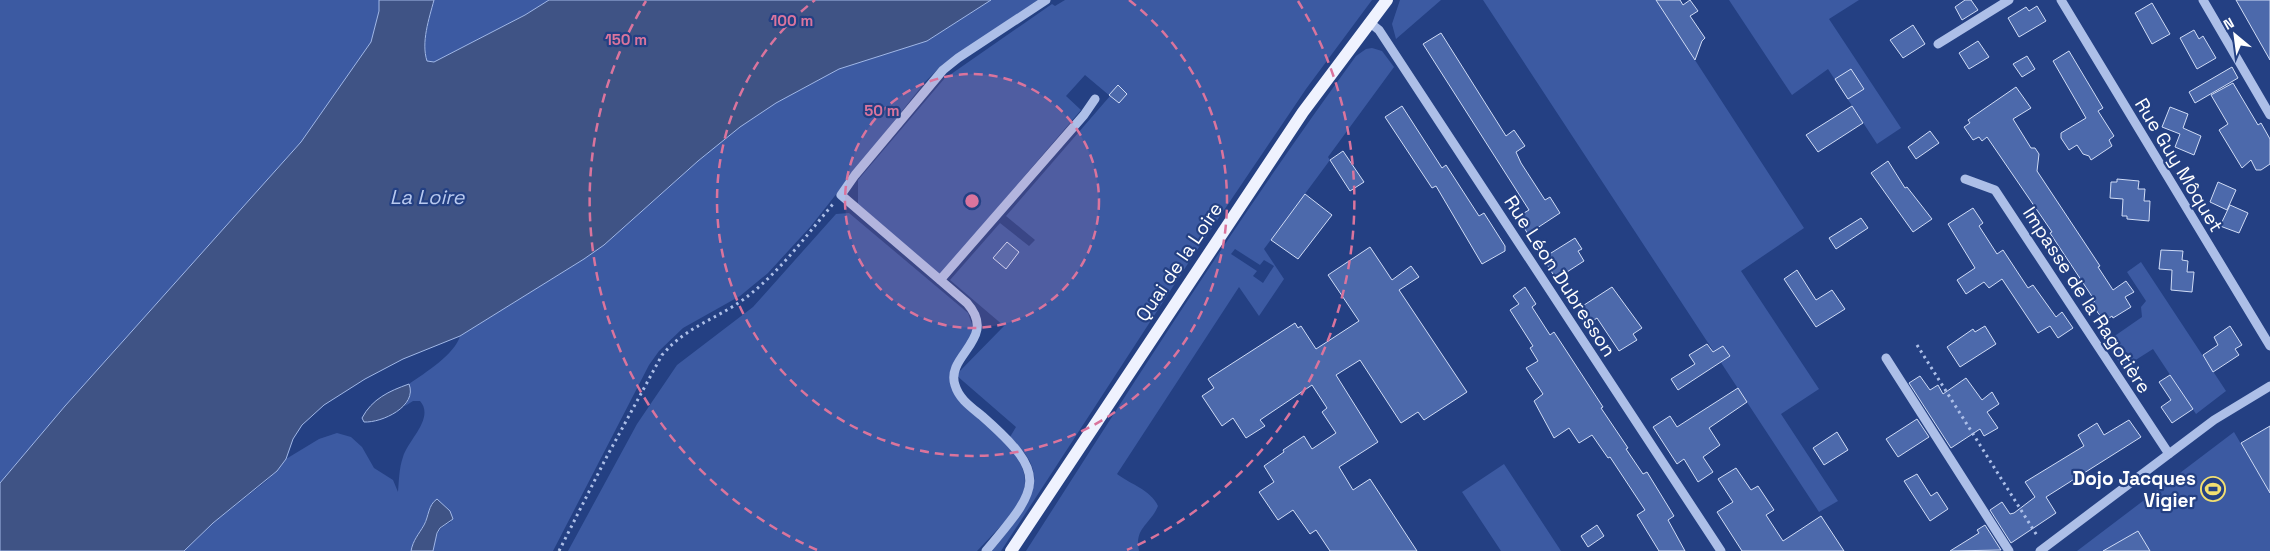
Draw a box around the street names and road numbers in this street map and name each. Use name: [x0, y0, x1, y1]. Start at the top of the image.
street label: Rue Guy Môquet: [2129, 93, 2229, 237]
street label: Rue Léon Dubresson: [1498, 191, 1622, 361]
street label: Quai de la Loire: [1130, 198, 1228, 326]
street label: Impasse de la Ragotière: [2017, 202, 2157, 398]

